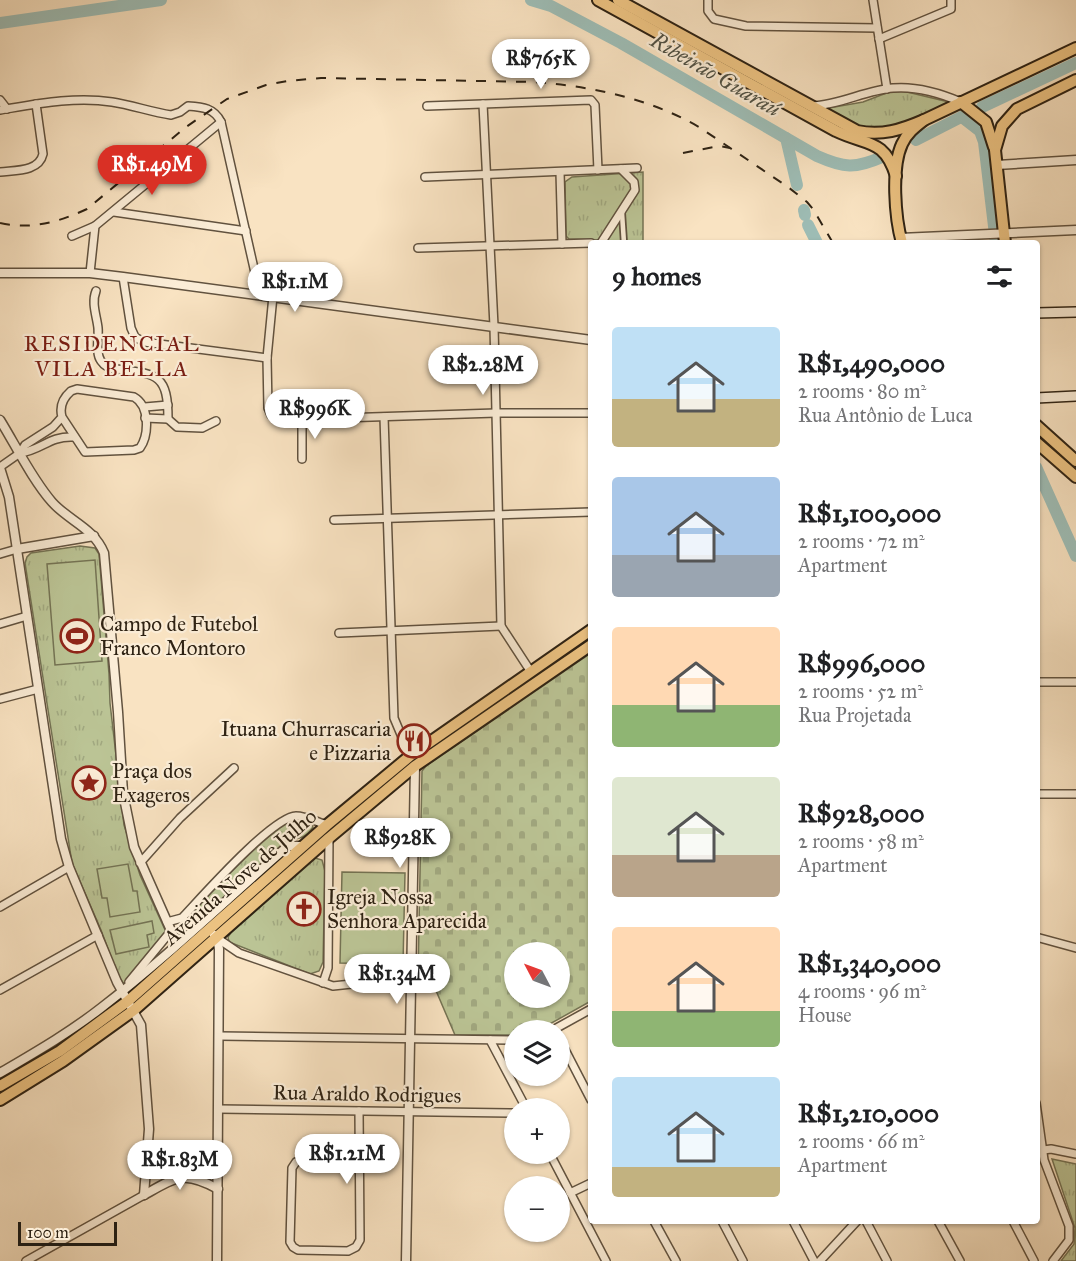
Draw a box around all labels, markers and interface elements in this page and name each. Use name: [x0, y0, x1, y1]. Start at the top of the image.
water label: Ribeirão Guaraú: [645, 26, 786, 123]
pin: R$765K: [492, 39, 590, 90]
text: R$765K: [506, 46, 576, 70]
pin: R$1.49M: [97, 145, 207, 196]
text: R$1.49M: [112, 152, 192, 176]
text: 9 homes: [612, 260, 701, 292]
icon: filters: [983, 260, 1016, 293]
pin: R$1.1M: [246, 262, 344, 313]
text: R$1.1M: [262, 269, 328, 293]
district label: RESIDENCIAL VILA BELLA: [24, 330, 200, 382]
pin: R$2.28M: [428, 345, 538, 396]
text: R$1,490,000: [798, 347, 945, 379]
icon: home: [660, 351, 732, 423]
text: R$2.28M: [442, 352, 524, 376]
text: 2 rooms · 80 m²: [798, 379, 926, 403]
pin: R$996K: [266, 389, 364, 440]
text: R$996K: [279, 396, 351, 420]
text: Rua Antônio de Luca: [798, 403, 973, 427]
text: R$1,100,000: [798, 497, 941, 529]
icon: home: [660, 501, 732, 573]
text: 2 rooms · 72 m²: [798, 529, 925, 553]
text: Apartment: [798, 553, 887, 577]
place label: Campo de Futebol Franco Montoro: [100, 611, 258, 661]
sports icon: Campo de Futebol Franco Montoro: [59, 618, 95, 654]
text: R$996,000: [798, 647, 925, 679]
icon: home: [660, 651, 732, 723]
text: 2 rooms · 52 m²: [798, 679, 923, 703]
text: Rua Projetada: [798, 703, 912, 727]
place label: Ituana Churrascaria e Pizzaria: [221, 716, 391, 766]
restaurant icon: Ituana Churrascaria e Pizzaria: [396, 723, 432, 759]
place label: Praça dos Exageros: [112, 758, 192, 808]
place icon: Praça dos Exageros: [71, 765, 107, 801]
text: R$928,000: [798, 797, 925, 829]
icon: home: [660, 801, 732, 873]
street label: Avenida Nove de Julho: [157, 803, 322, 951]
pin: R$928K: [351, 818, 449, 869]
text: R$928K: [364, 825, 436, 849]
text: 2 rooms · 58 m²: [798, 829, 924, 853]
text: Apartment: [798, 853, 887, 877]
place label: Igreja Nossa Senhora Aparecida: [327, 884, 487, 934]
church icon: Igreja Nossa Senhora Aparecida: [286, 891, 322, 927]
north arrow: [504, 942, 570, 1008]
map controls: [504, 942, 570, 1242]
text: R$1,340,000: [798, 947, 941, 979]
icon: home: [660, 951, 732, 1023]
pin: R$1.34M: [342, 954, 452, 1005]
text: R$1.34M: [358, 961, 436, 985]
text: 4 rooms · 96 m²: [798, 979, 926, 1003]
text: House: [798, 1003, 852, 1027]
button: layers: [504, 1020, 570, 1086]
street label: Rua Araldo Rodrigues: [272, 1079, 462, 1109]
text: R$1,210,000: [798, 1097, 939, 1129]
button: +: [504, 1098, 570, 1164]
icon: home: [660, 1101, 732, 1173]
text: 2 rooms · 66 m²: [798, 1129, 924, 1153]
pin: R$1.21M: [292, 1134, 402, 1185]
pin: R$1.83M: [125, 1140, 235, 1191]
text: R$1.21M: [309, 1141, 385, 1165]
text: R$1.83M: [141, 1147, 219, 1171]
text: Apartment: [798, 1153, 887, 1177]
button: −: [504, 1176, 570, 1242]
scale bar: [18, 1219, 117, 1246]
text: 100 m: [27, 1223, 69, 1242]

